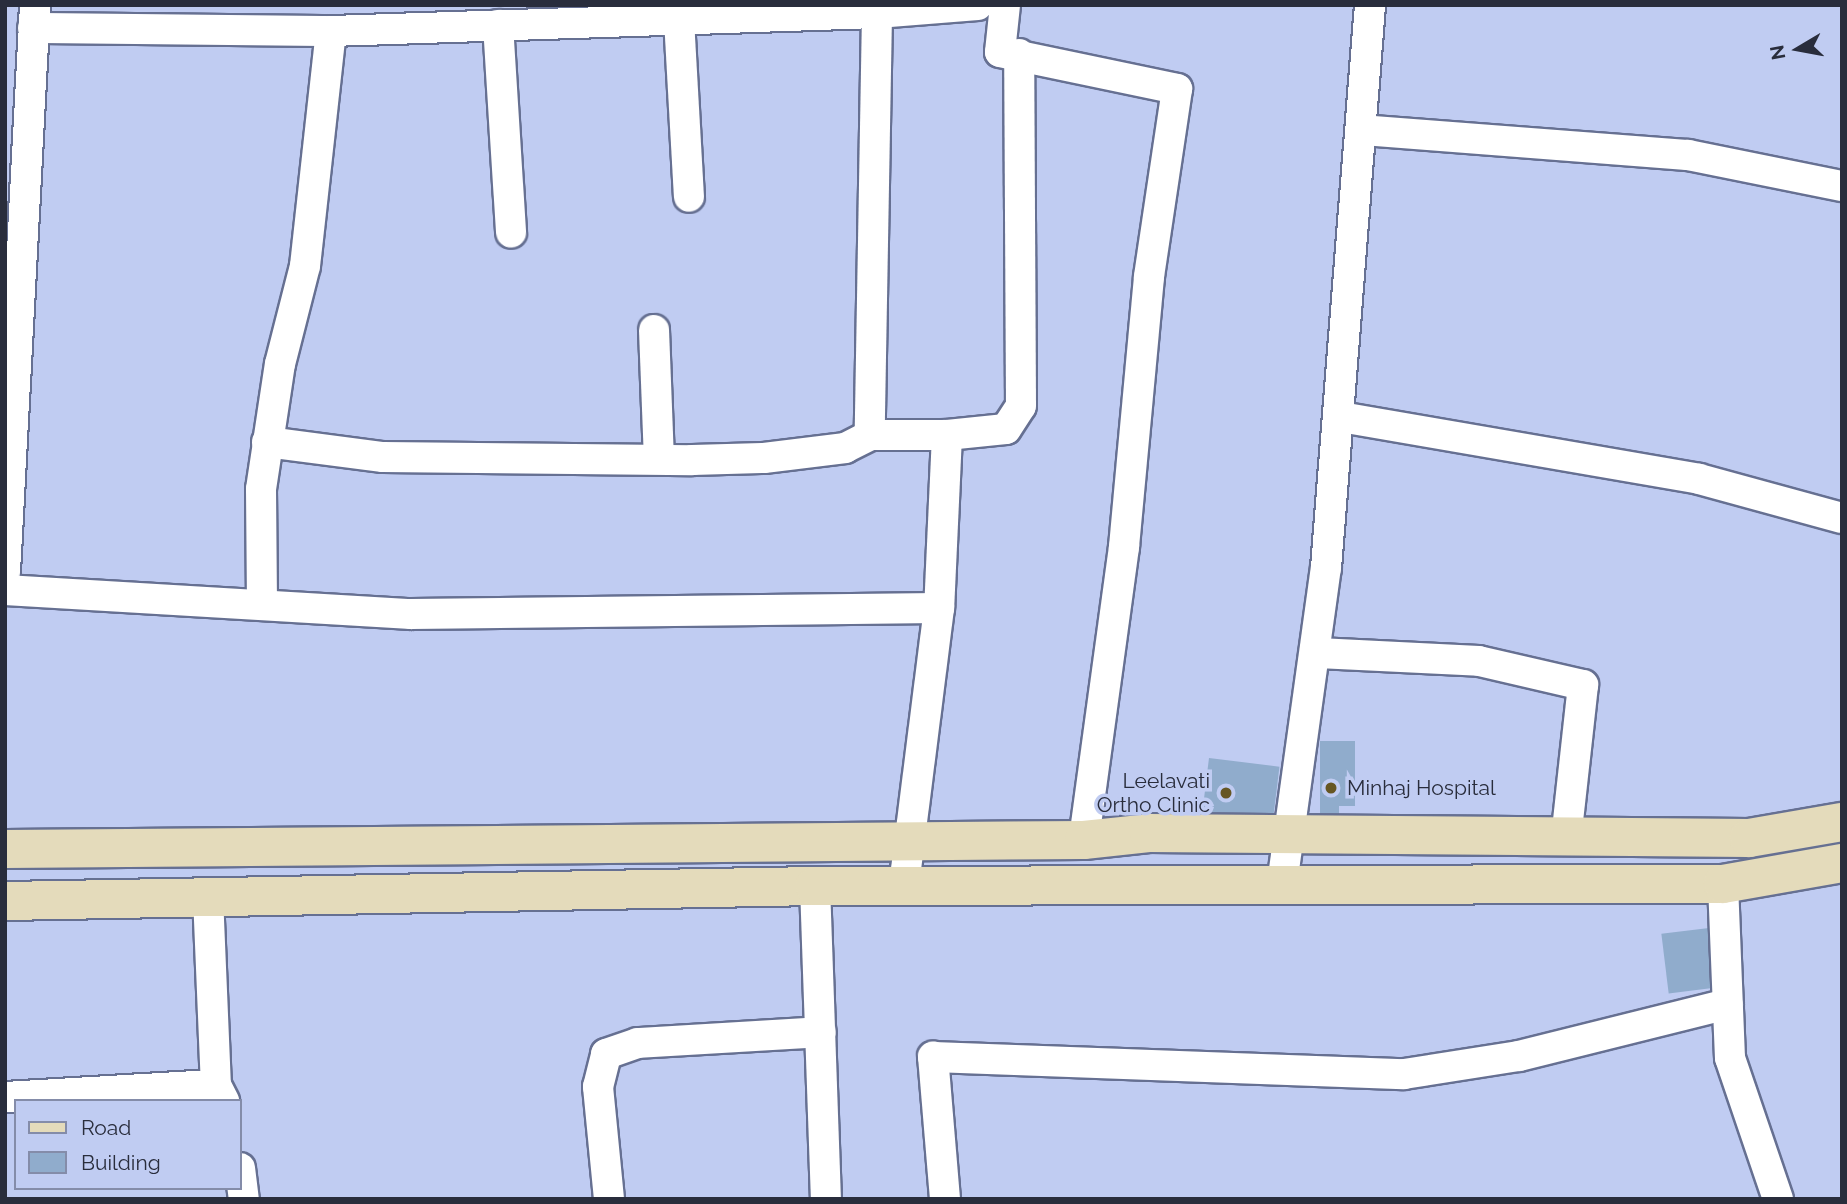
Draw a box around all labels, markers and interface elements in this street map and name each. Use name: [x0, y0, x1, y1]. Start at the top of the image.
north arrow: [1763, 14, 1833, 84]
text: N: [1765, 44, 1789, 62]
place label: Leelavati Ortho Clinic: [1097, 768, 1210, 818]
place label: Minhaj Hospital: [1347, 775, 1496, 801]
marker: Minhaj Hospital: [1321, 778, 1341, 798]
marker: Leelavati Ortho Clinic: [1216, 783, 1236, 803]
legend: [14, 1099, 242, 1190]
text: Road: [81, 1115, 131, 1140]
text: Building: [81, 1150, 161, 1175]

